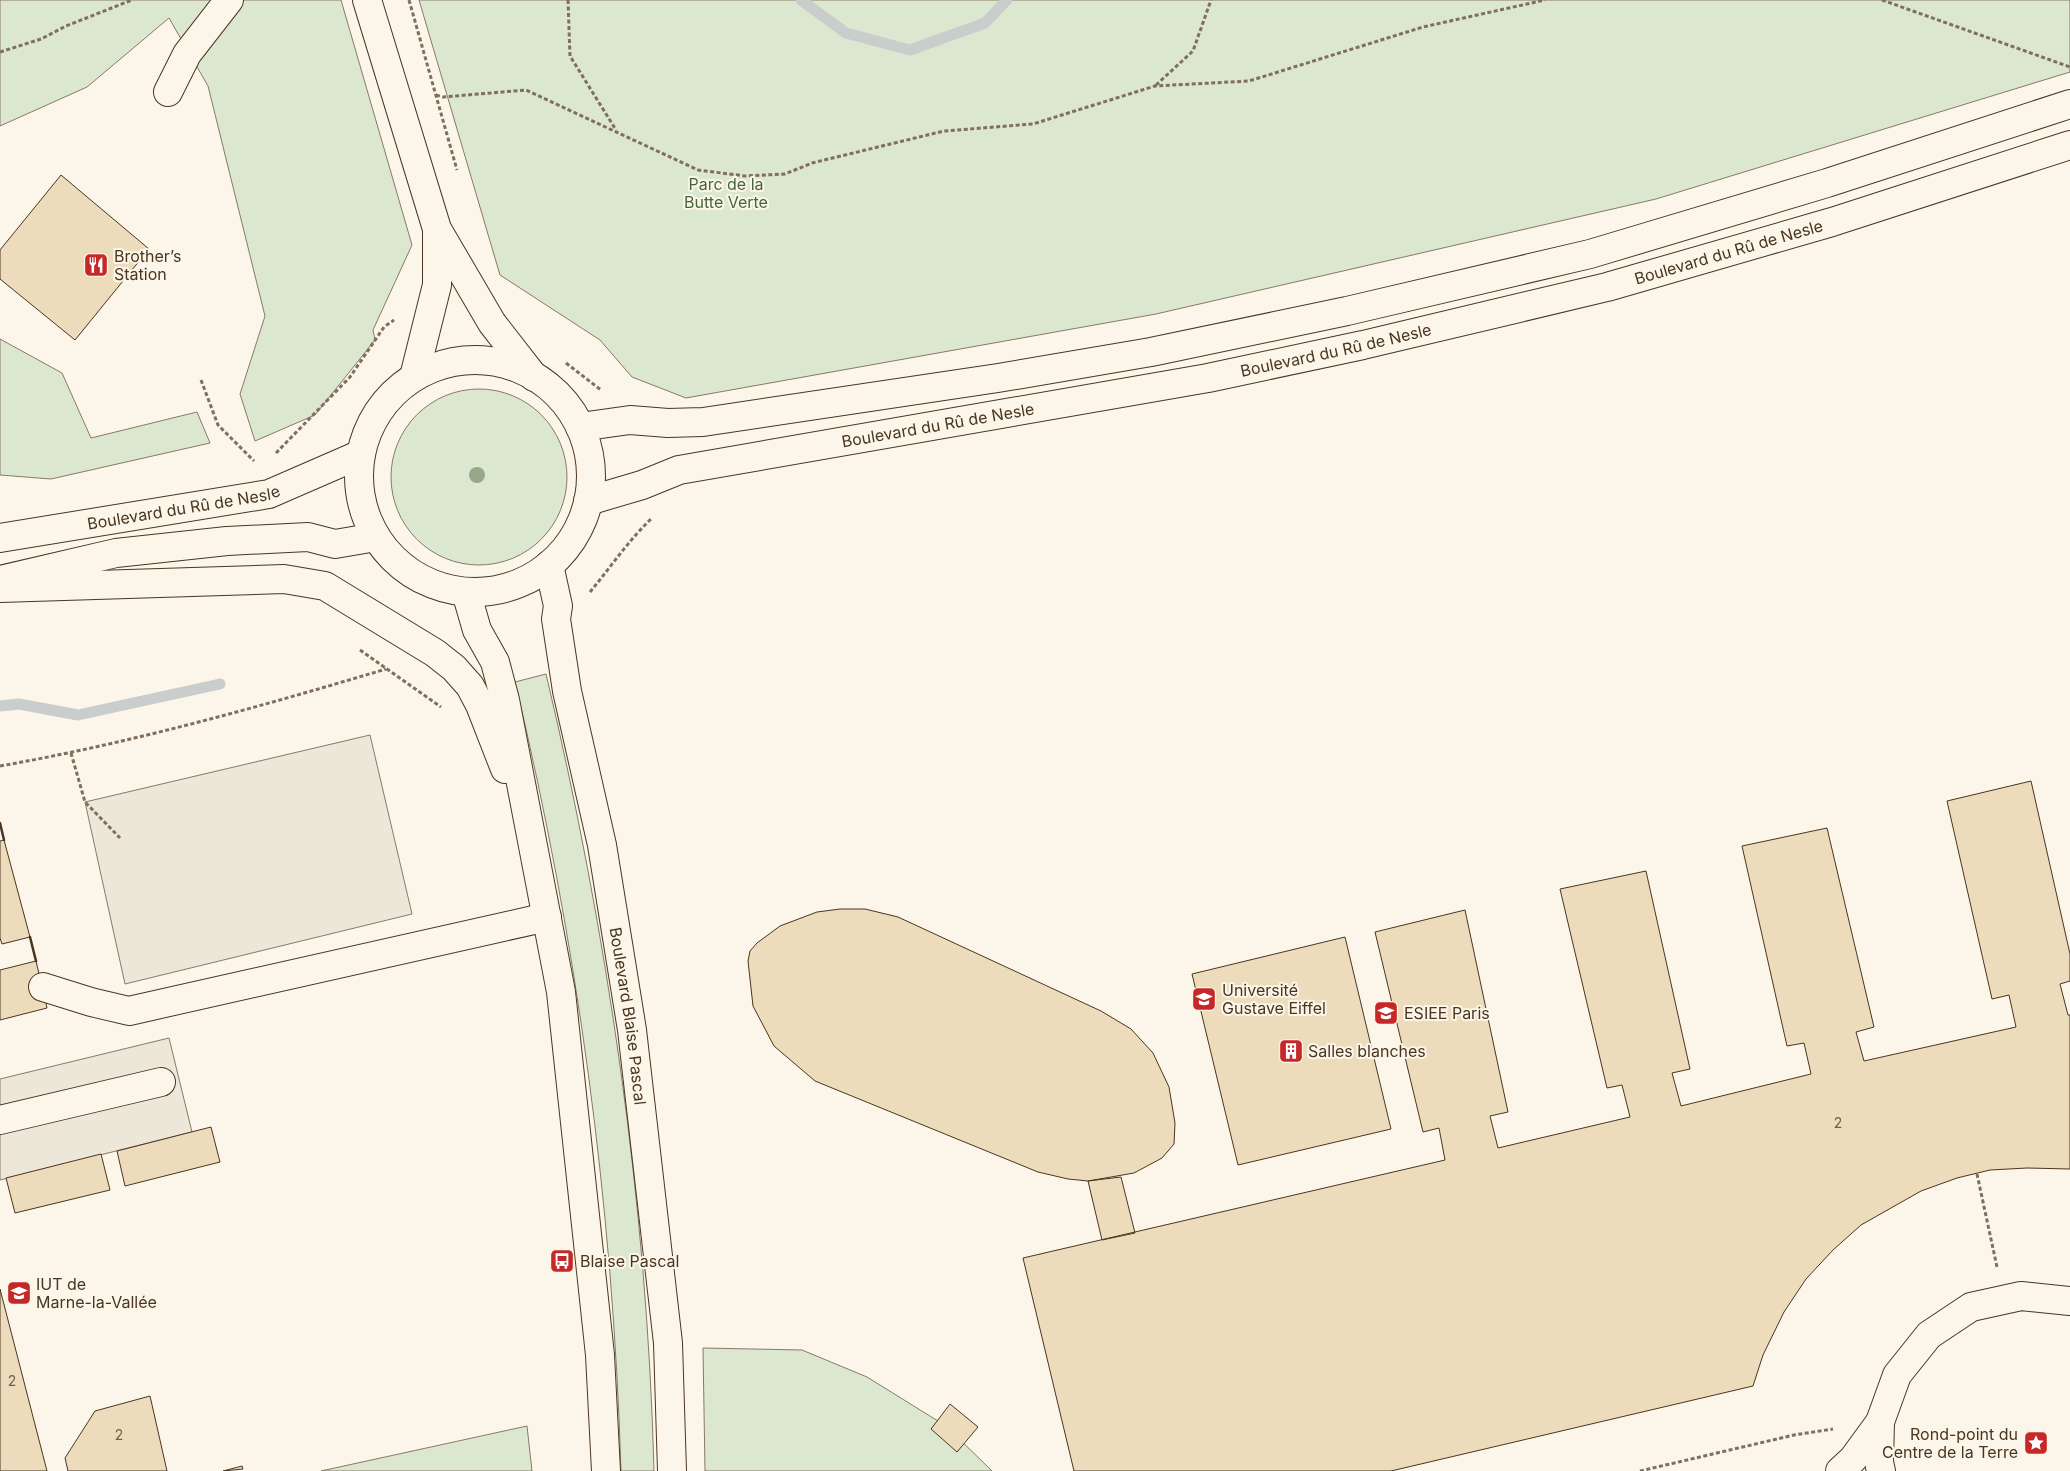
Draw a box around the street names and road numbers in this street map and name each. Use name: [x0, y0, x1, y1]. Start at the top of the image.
street label: Boulevard du Rû de Nesle: [1632, 215, 1825, 289]
street label: Boulevard du Rû de Nesle: [1238, 319, 1433, 381]
street label: Boulevard du Rû de Nesle: [840, 398, 1036, 452]
street label: Boulevard du Rû de Nesle: [86, 480, 283, 534]
street label: Boulevard Blaise Pascal: [605, 926, 651, 1106]

